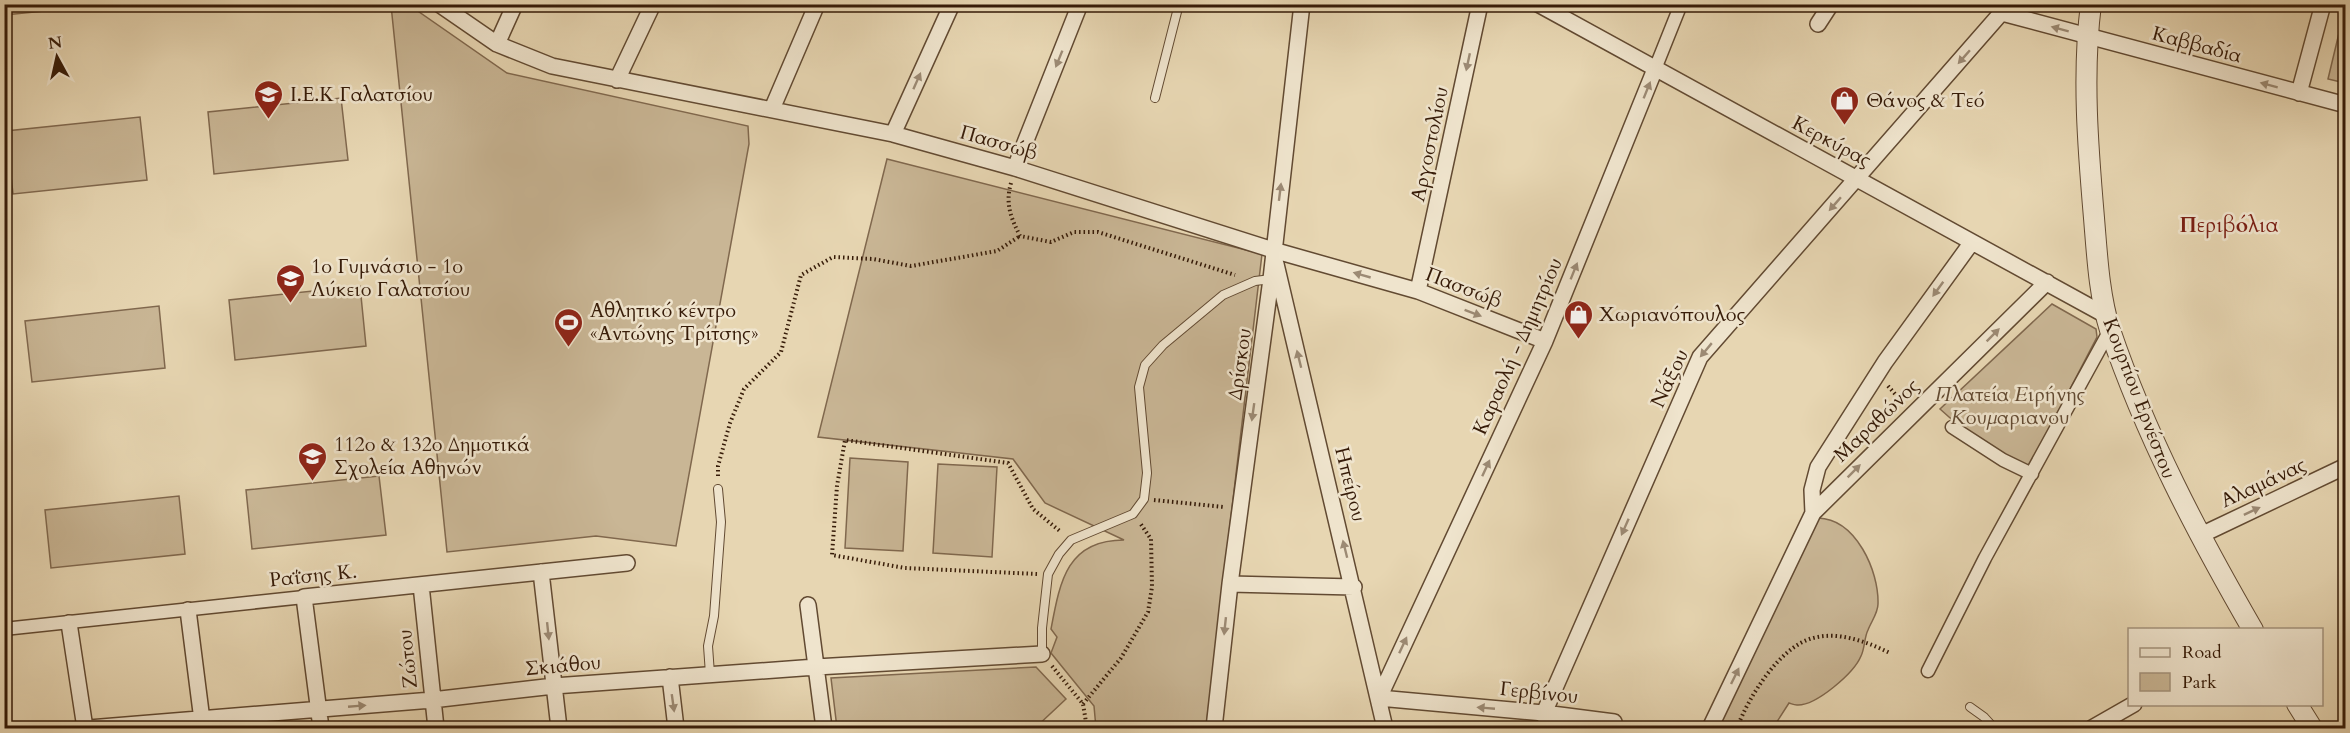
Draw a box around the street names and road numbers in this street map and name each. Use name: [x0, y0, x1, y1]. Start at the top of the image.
street label: Καββαδία: [2149, 20, 2245, 69]
street label: Αργοστολίου: [1404, 84, 1455, 204]
street label: Κερκύρας: [1788, 109, 1876, 174]
street label: Πασσώβ: [957, 119, 1041, 166]
street label: Καραολή - Δημητρίου: [1466, 253, 1569, 439]
street label: Πασσώβ: [1422, 261, 1506, 314]
street label: Κουρτίου Ερνέστου: [2096, 314, 2183, 482]
street label: Δρίσκου: [1221, 326, 1258, 402]
street label: Νάξου: [1644, 345, 1695, 412]
street label: Μαραθώνος: [1828, 372, 1925, 468]
street label: Ηπείρου: [1328, 444, 1373, 524]
street label: Αλαμάνας: [2216, 451, 2311, 514]
street label: Ραΐσης Κ.: [268, 557, 358, 594]
street label: Ζώτου: [391, 628, 424, 690]
street label: Σκιάθου: [524, 649, 602, 682]
street label: Γερβίνου: [1499, 675, 1579, 710]

